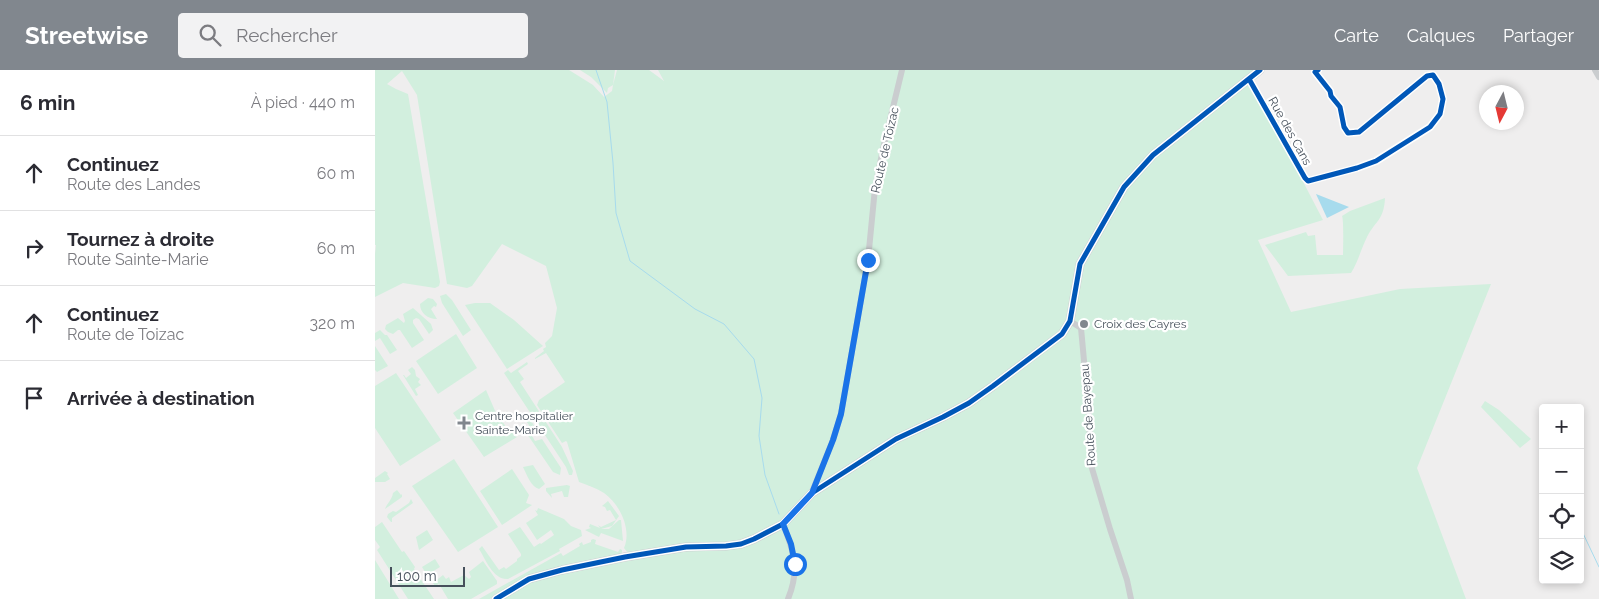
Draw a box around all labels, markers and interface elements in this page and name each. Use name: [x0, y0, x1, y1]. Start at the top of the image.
search box: [178, 13, 528, 58]
text: Streetwise: [25, 21, 148, 50]
icon: search: [196, 21, 224, 49]
text: Rechercher: [236, 24, 338, 46]
text: Carte: [1334, 25, 1379, 46]
text: Calques: [1407, 25, 1475, 46]
text: Partager: [1503, 25, 1574, 46]
north arrow: [1479, 85, 1524, 130]
text: 6 min: [20, 90, 75, 115]
text: À pied · 440 m: [251, 93, 355, 112]
street label: Rue des Cans: [1265, 94, 1315, 168]
street label: Route de Toizac: [868, 105, 902, 194]
text: Continuez: [67, 153, 159, 175]
icon: ahead: [20, 159, 48, 187]
text: 60 m: [317, 164, 355, 183]
text: Route des Landes: [67, 175, 201, 194]
text: Tournez à droite: [67, 228, 214, 250]
icon: right: [20, 234, 48, 262]
text: 60 m: [317, 239, 355, 258]
route end: [857, 249, 880, 272]
text: Route Sainte-Marie: [67, 250, 209, 269]
text: Continuez: [67, 303, 159, 325]
icon: ahead: [20, 309, 48, 337]
text: 320 m: [310, 314, 355, 333]
place label: Croix des Cayres: [1094, 317, 1187, 331]
marker: Croix des Cayres: [1078, 318, 1090, 330]
text: Route de Toizac: [67, 325, 184, 344]
street label: Route de Bayepau: [1077, 364, 1099, 466]
icon: arrive: [20, 384, 48, 412]
text: Arrivée à destination: [67, 387, 255, 409]
map controls: [1539, 404, 1584, 584]
button: +: [1539, 404, 1584, 449]
place label: Centre hospitalier Sainte-Marie: [475, 409, 574, 437]
marker: Centre hospitalier Sainte-Marie: [457, 416, 471, 430]
button: −: [1539, 449, 1584, 494]
button: locate: [1539, 494, 1584, 539]
button: layers: [1539, 539, 1584, 584]
route start: [784, 553, 807, 576]
scale bar: [390, 564, 465, 587]
text: 100 m: [397, 568, 437, 584]

